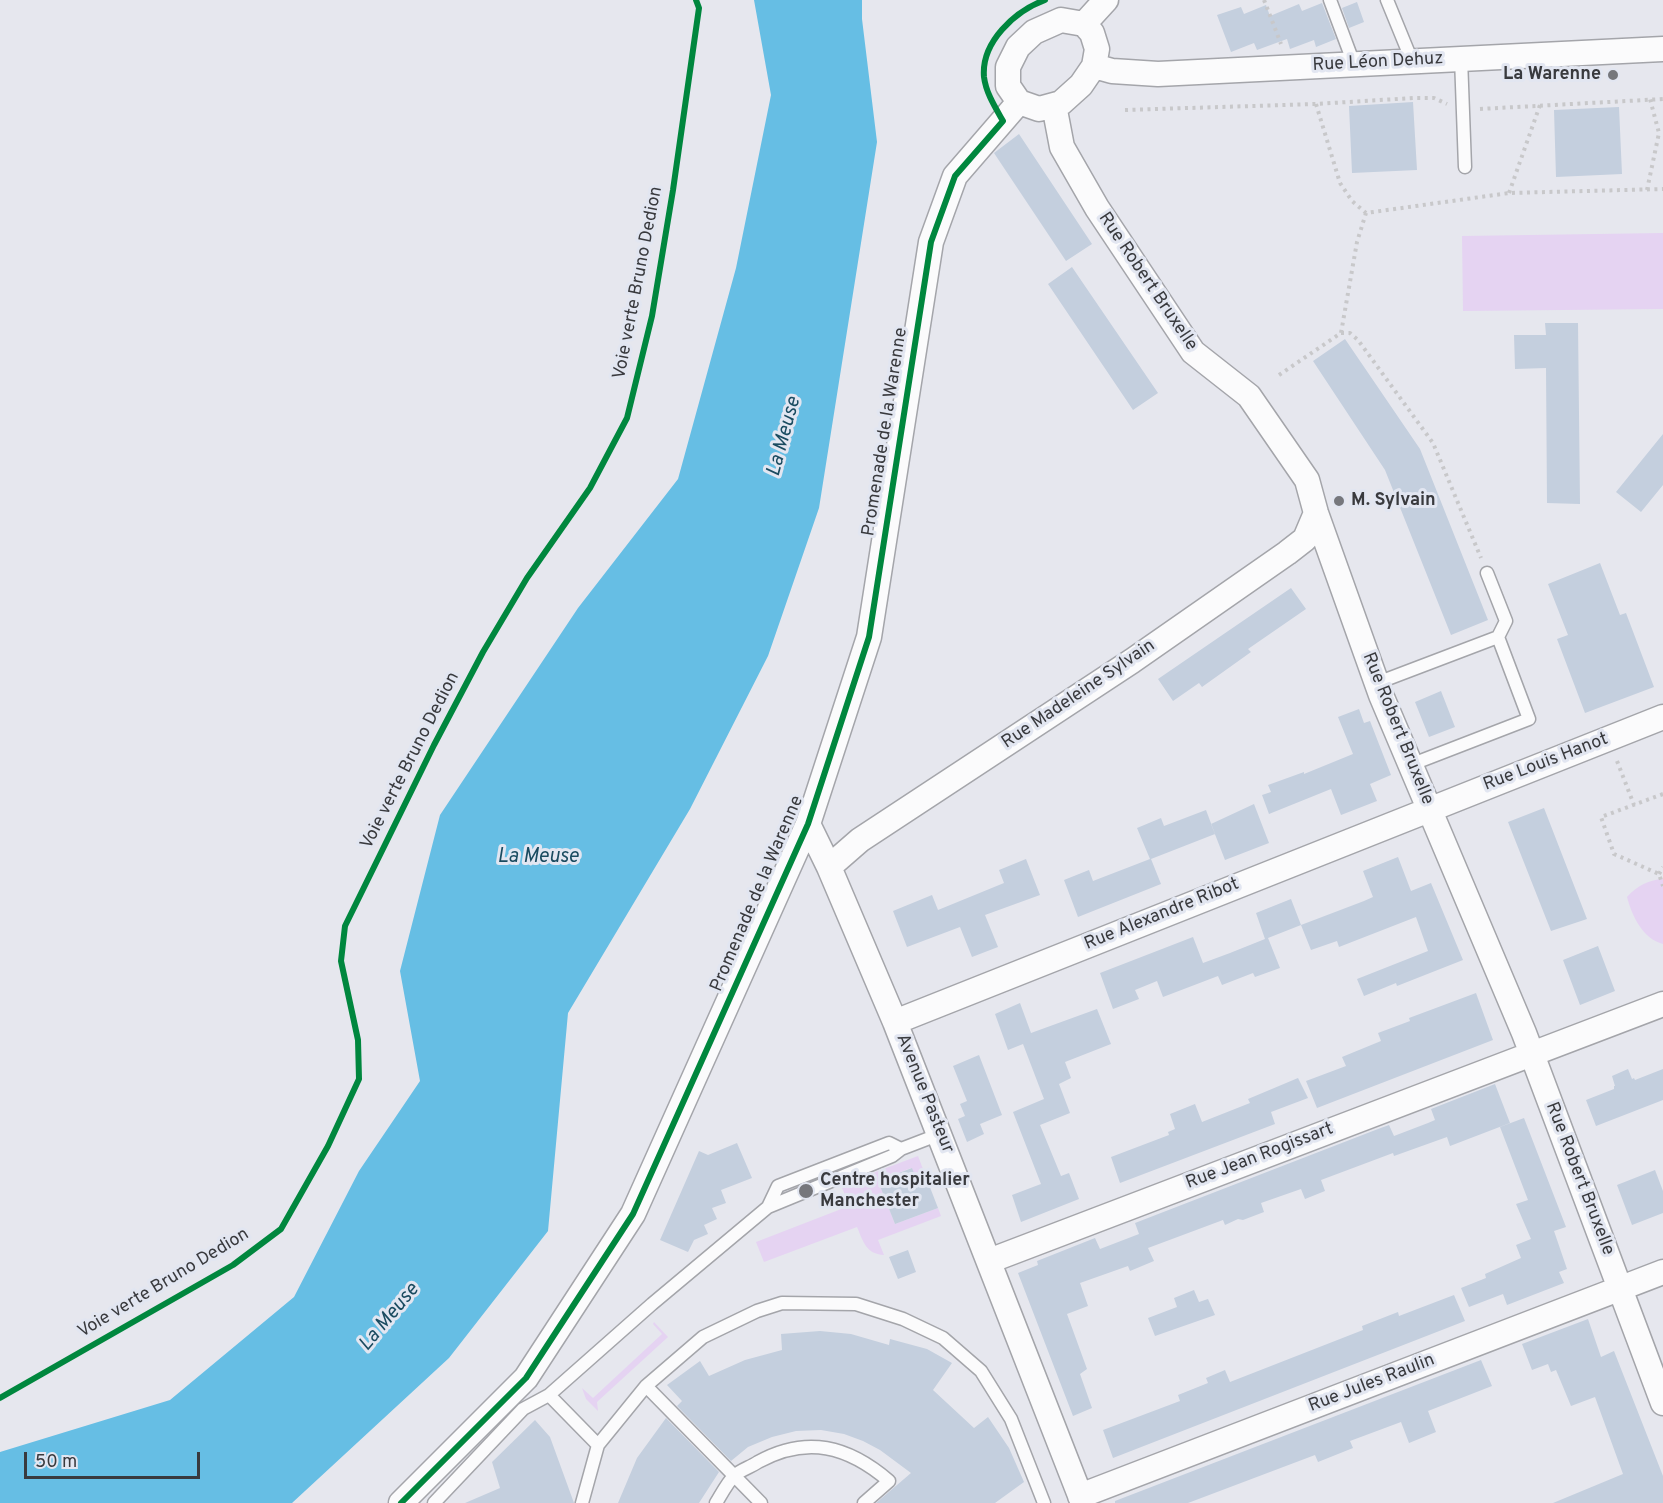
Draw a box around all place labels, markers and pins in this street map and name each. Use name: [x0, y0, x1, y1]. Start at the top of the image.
place label: La Warenne: [1503, 64, 1601, 86]
marker: La Warenne: [1606, 68, 1620, 82]
place label: M. Sylvain: [1351, 490, 1436, 512]
marker: M. Sylvain: [1332, 494, 1346, 508]
place label: Centre hospitalier Manchester: [820, 1170, 970, 1212]
marker: Centre hospitalier Manchester: [797, 1182, 815, 1200]

